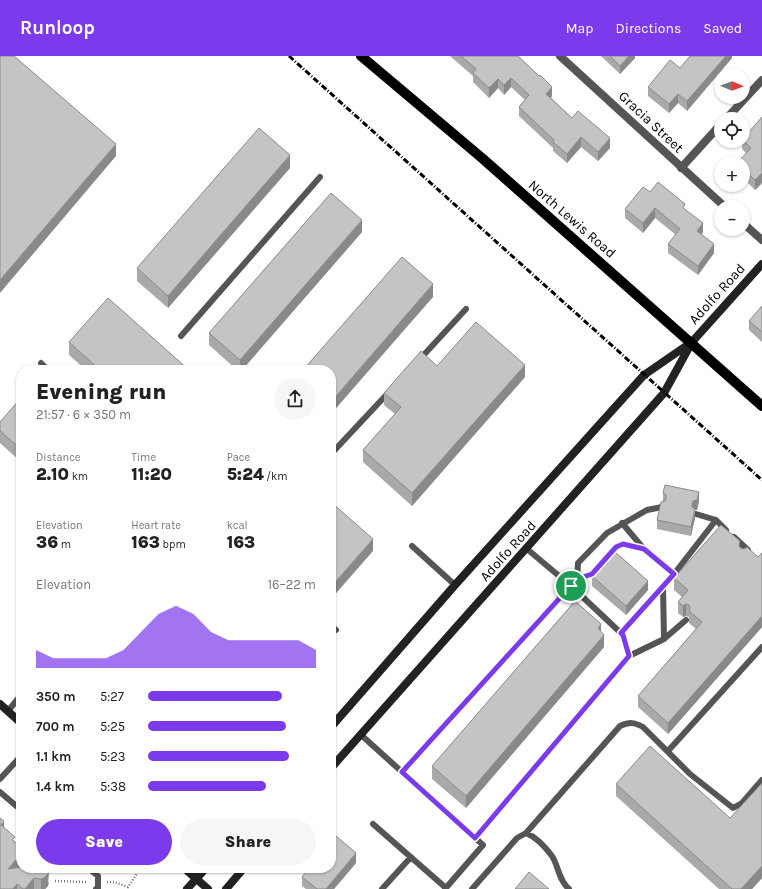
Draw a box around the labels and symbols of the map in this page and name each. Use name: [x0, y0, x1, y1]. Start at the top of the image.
north arrow: [714, 68, 750, 104]
street label: Gracia Street: [615, 88, 687, 156]
street label: North Lewis Road: [525, 176, 619, 262]
street label: Adolfo Road: [685, 260, 749, 328]
street label: Adolfo Road: [476, 517, 540, 585]
pin: [554, 569, 588, 603]

